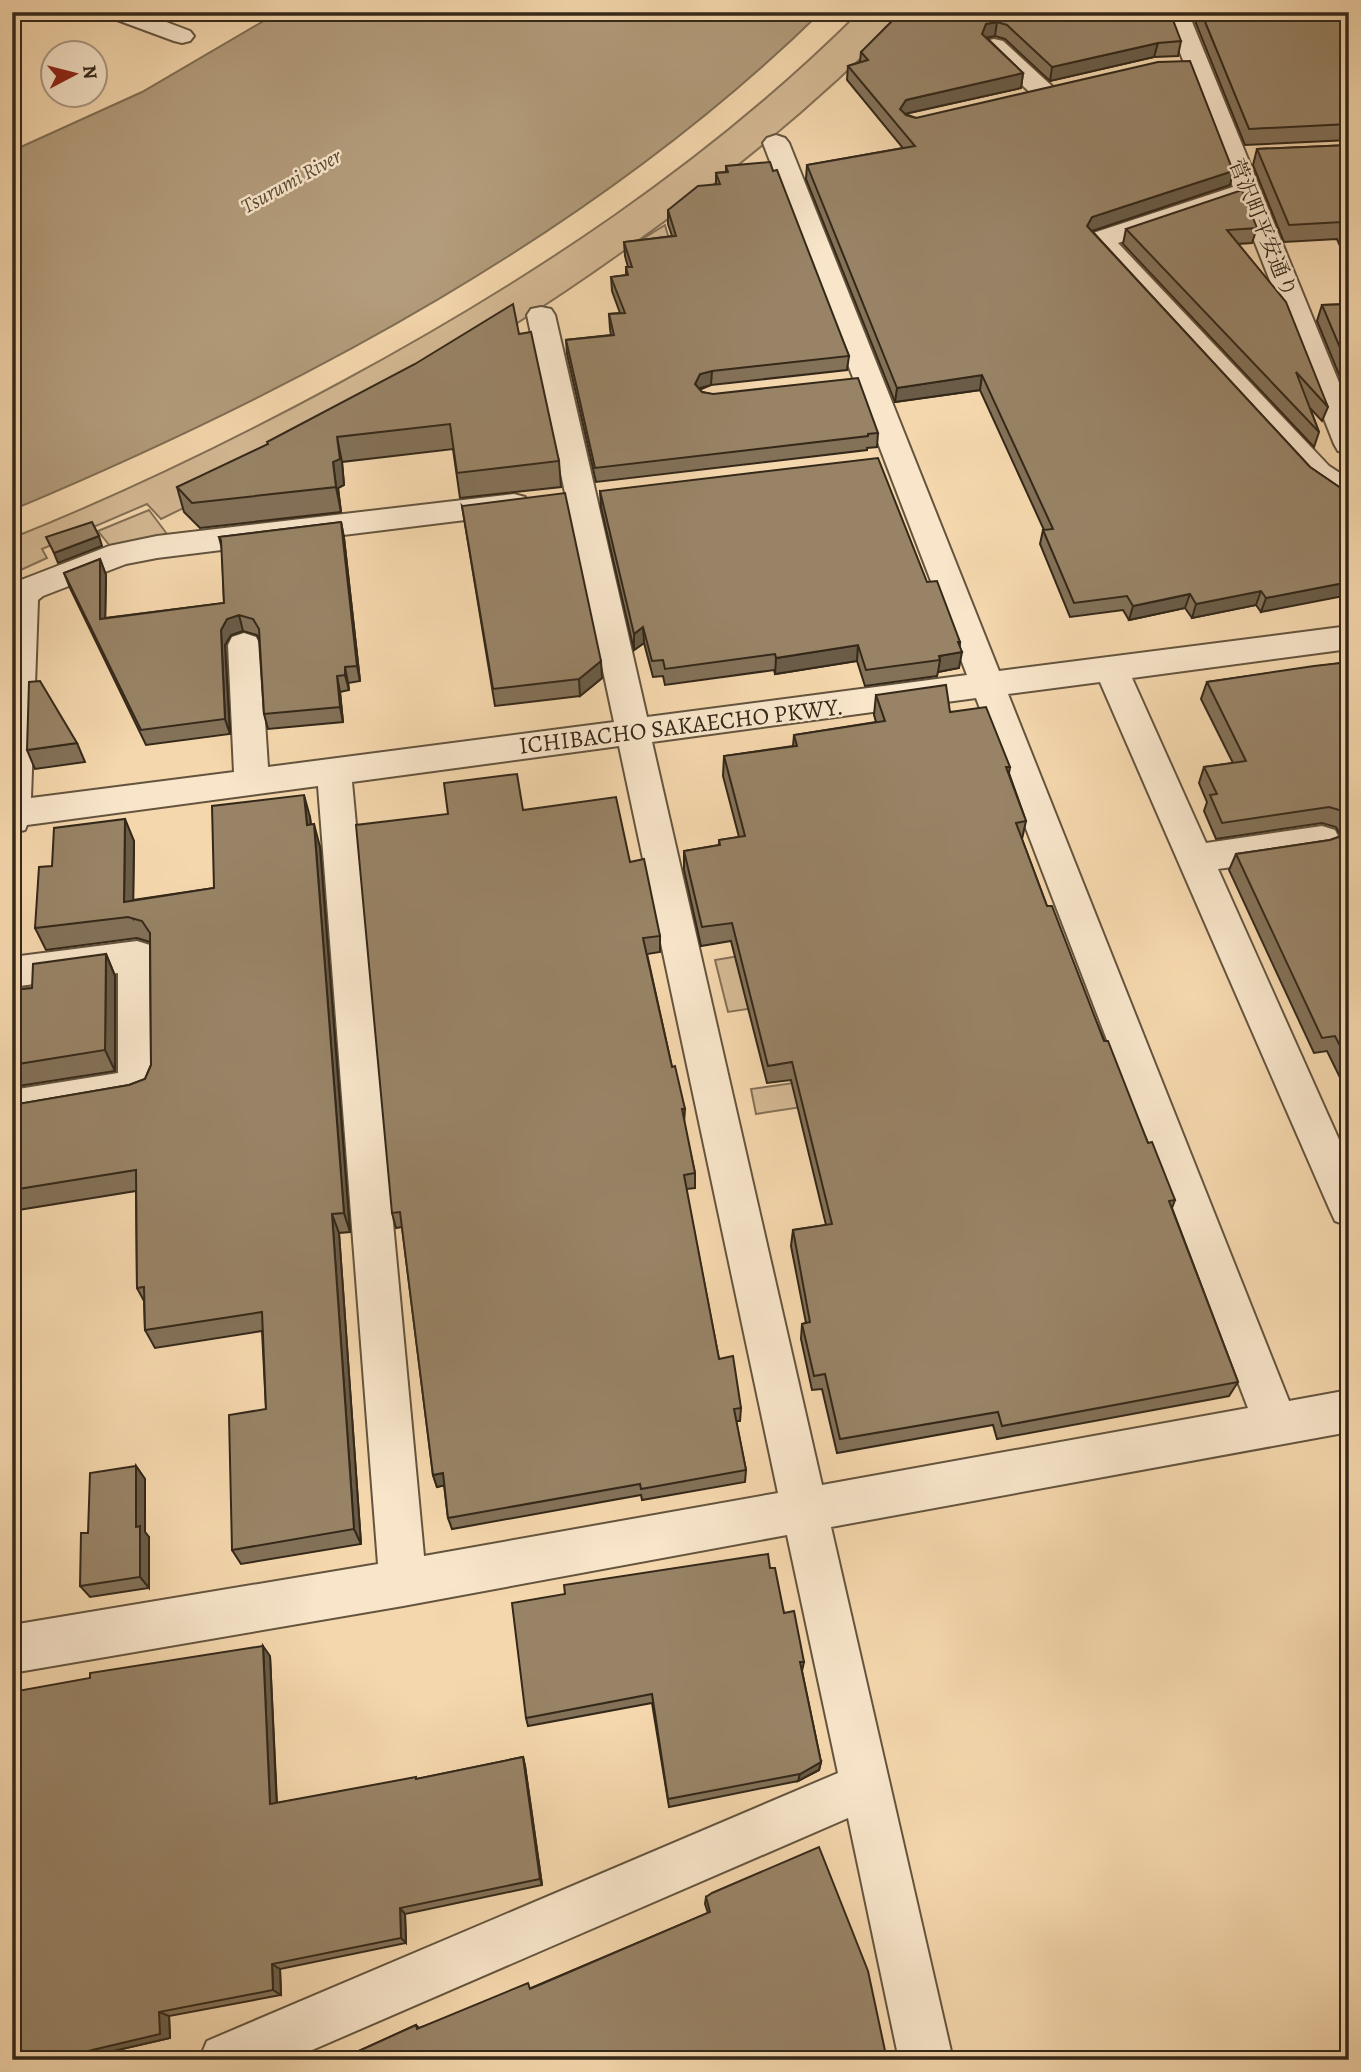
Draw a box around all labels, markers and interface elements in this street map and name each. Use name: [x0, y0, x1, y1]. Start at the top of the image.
north arrow: [38, 38, 108, 108]
text: N: [76, 64, 104, 81]
water label: Tsurumi River: [236, 142, 347, 220]
street label: 菅沢町平安通り: [1222, 155, 1304, 301]
street label: ICHIBACHO SAKAECHO PKWY.: [517, 690, 845, 762]

